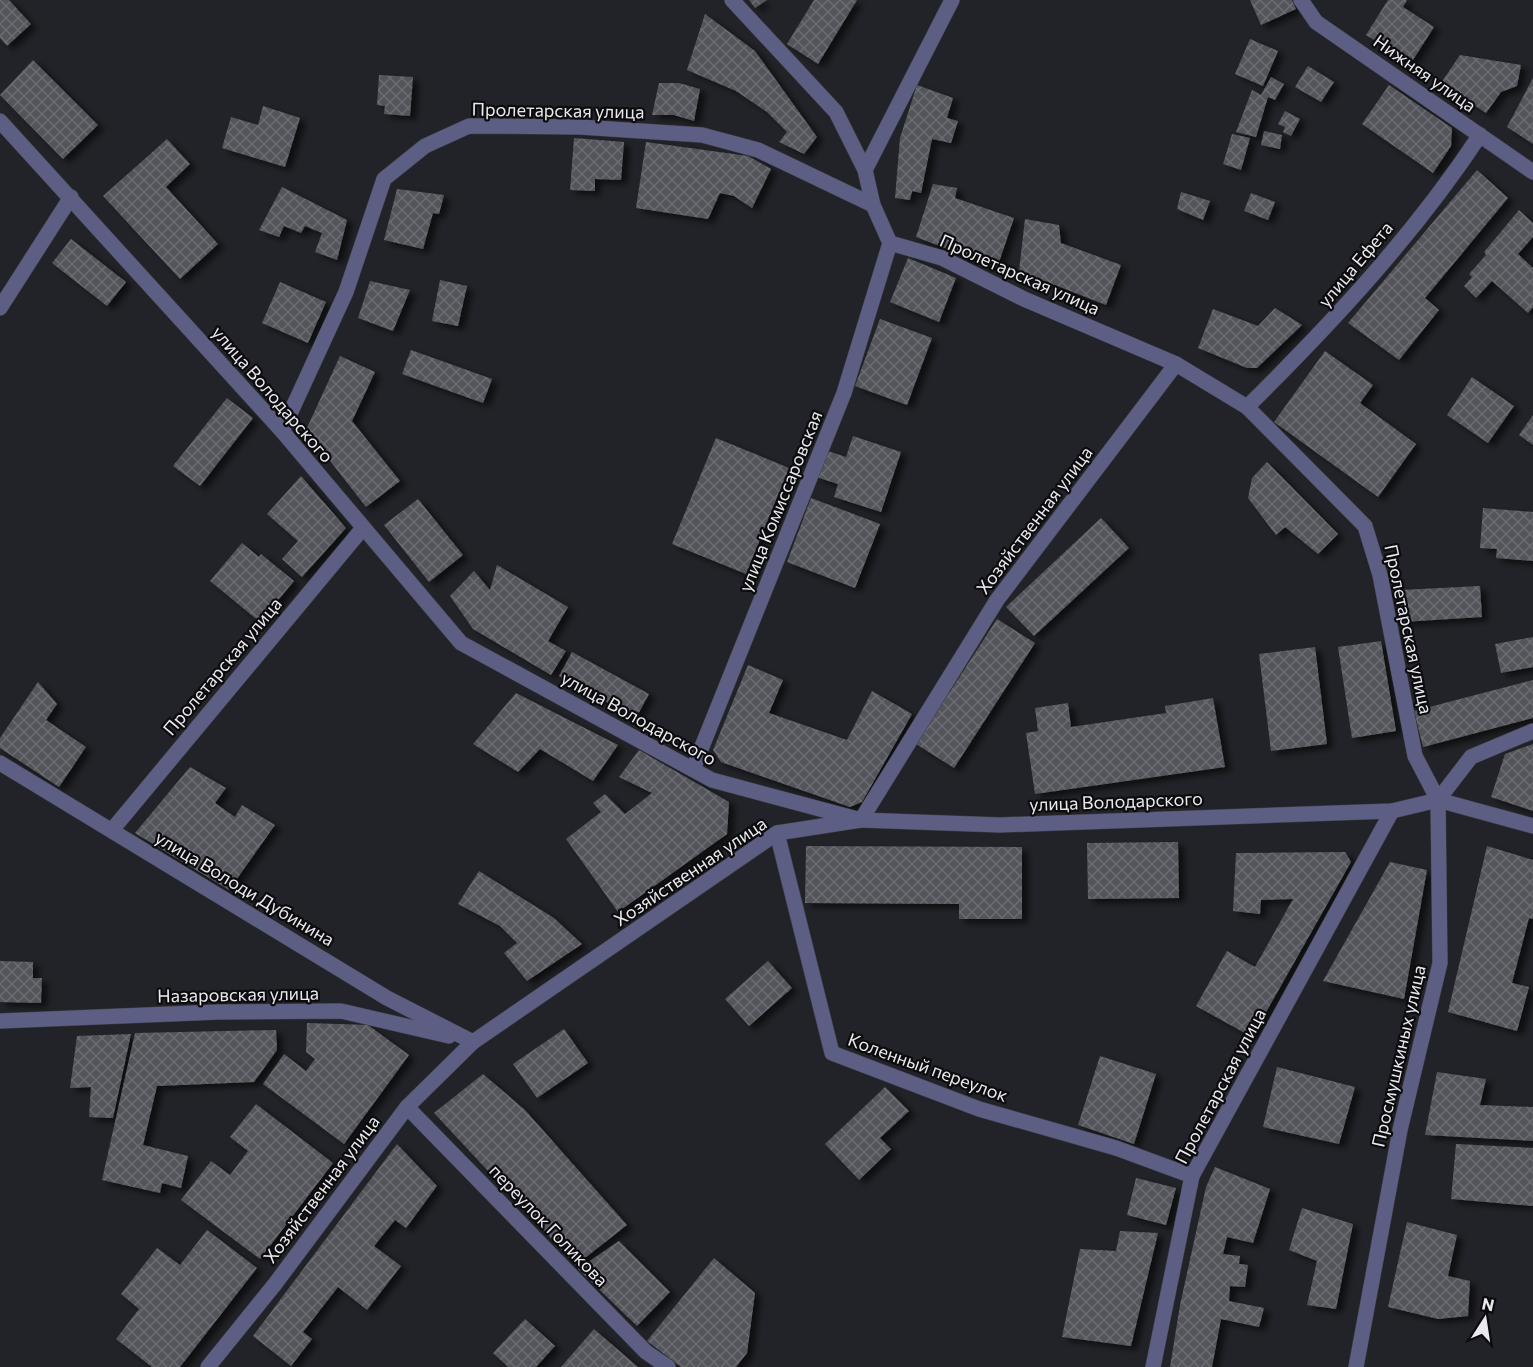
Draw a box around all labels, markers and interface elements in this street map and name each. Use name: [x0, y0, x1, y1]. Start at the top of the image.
street label: Нижняя улица: [1370, 30, 1480, 116]
street label: Пролетарская улица: [471, 97, 645, 123]
street label: улица Ефета: [1313, 217, 1397, 311]
street label: Пролетарская улица: [937, 229, 1103, 319]
street label: улица Володарского: [208, 321, 338, 467]
street label: улица Комиссаровская: [734, 407, 826, 595]
street label: Хозяйственная улица: [971, 442, 1097, 598]
street label: Пролетарская улица: [1380, 542, 1438, 716]
street label: Пролетарская улица: [158, 593, 286, 739]
street label: улица Володарского: [558, 666, 720, 770]
street label: улица Володарского: [1029, 787, 1203, 815]
street label: Хозяйственная улица: [610, 812, 770, 930]
street label: улица Володи Дубинина: [151, 826, 339, 950]
street label: Просмушкиных улица: [1366, 963, 1430, 1149]
street label: Назаровская улица: [157, 982, 319, 1006]
street label: Пролетарская улица: [1170, 1005, 1270, 1167]
street label: Коленный переулок: [845, 1028, 1011, 1106]
street label: Хозяйственная улица: [258, 1111, 384, 1267]
street label: переулок Голикова: [485, 1159, 613, 1291]
north arrow: [1455, 1289, 1515, 1349]
text: N: [1480, 1293, 1496, 1314]

